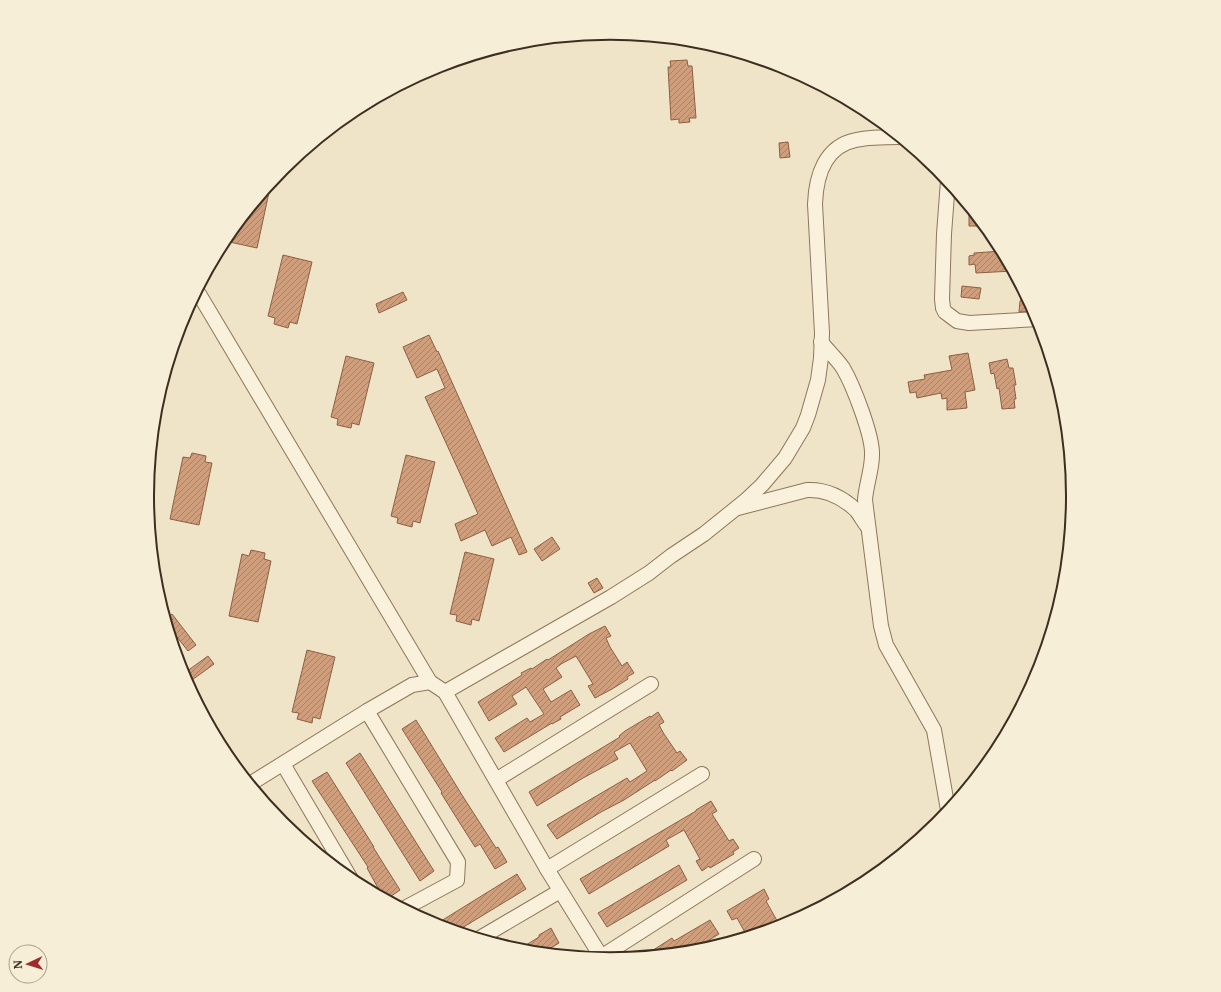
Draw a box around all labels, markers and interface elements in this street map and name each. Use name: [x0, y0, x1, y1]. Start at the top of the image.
north arrow: [8, 944, 48, 984]
text: N: [11, 960, 25, 970]

